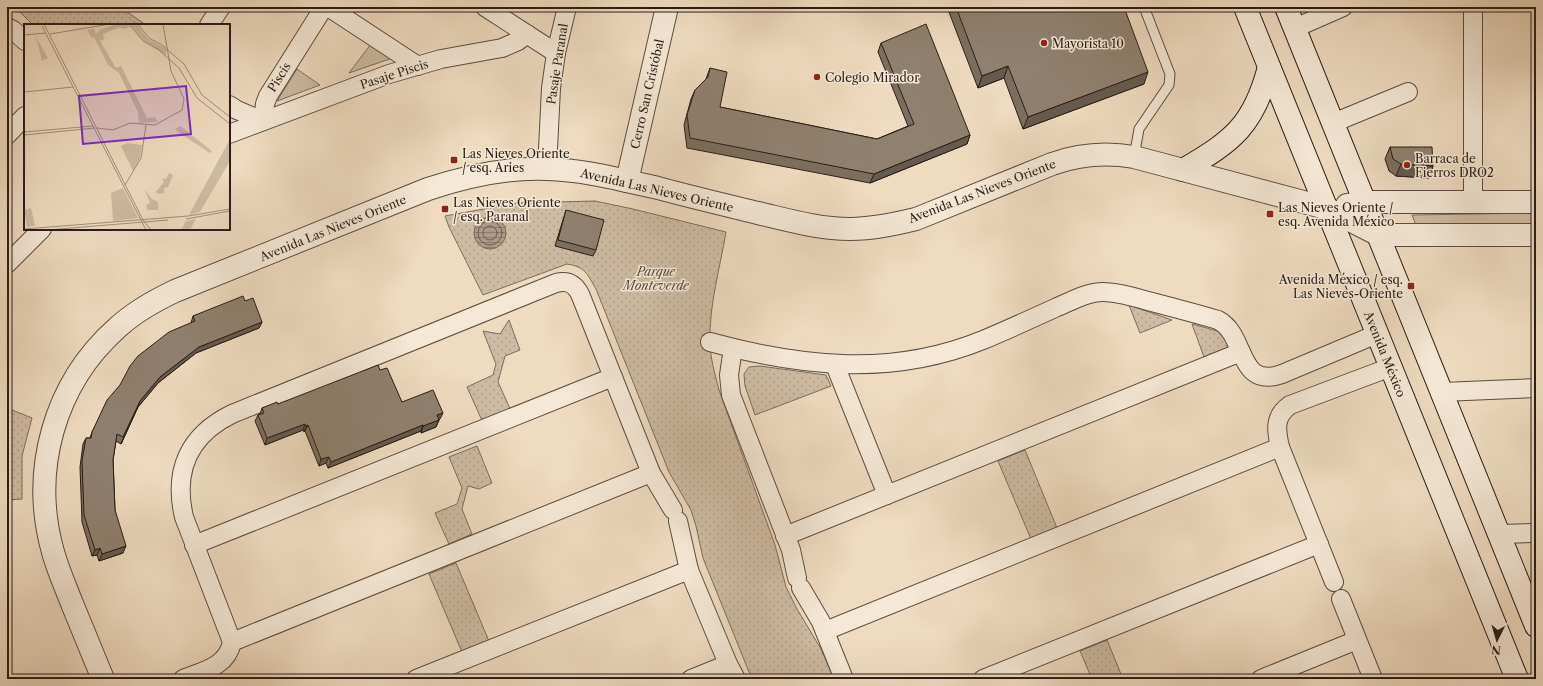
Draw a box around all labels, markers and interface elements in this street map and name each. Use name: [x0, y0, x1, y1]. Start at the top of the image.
street label: Pasaje Paranal: [543, 22, 571, 106]
inset map: [24, 24, 230, 230]
place label: Mayorista 10: [1052, 36, 1124, 51]
street label: Cerro San Cristóbal: [627, 37, 667, 150]
marker: Mayorista 10: [1039, 38, 1049, 48]
street label: Pasaje Piscis: [358, 56, 430, 92]
street label: Piscis: [264, 59, 294, 95]
place label: Colegio Mirador: [825, 70, 919, 85]
marker: Colegio Mirador: [812, 72, 822, 82]
place label: Las Nieves Oriente / esq. Aries: [462, 146, 570, 175]
place label: Barraca de Fierros DRO2: [1415, 151, 1494, 180]
marker: Las Nieves Oriente / esq. Aries: [449, 155, 459, 165]
street label: Avenida Las Nieves Oriente: [905, 156, 1058, 226]
marker: Barraca de Fierros DRO2: [1402, 160, 1412, 170]
street label: Avenida Las Nieves Oriente: [578, 165, 735, 215]
street label: Avenida Las Nieves Oriente: [257, 192, 409, 265]
place label: Las Nieves Oriente / esq. Paranal: [453, 195, 561, 224]
place label: Las Nieves Oriente / esq. Avenida México: [1278, 200, 1394, 229]
marker: Las Nieves Oriente / esq. Paranal: [440, 204, 450, 214]
marker: Las Nieves Oriente / esq. Avenida México: [1265, 209, 1275, 219]
park label: Parque Monteverde: [621, 264, 690, 293]
place label: Avenida México / esq. Las Nieves-Oriente: [1278, 272, 1403, 301]
marker: Avenida México / esq. Las Nieves-Oriente: [1406, 281, 1416, 291]
street label: Avenida México: [1361, 308, 1409, 399]
north arrow: [1477, 620, 1517, 660]
text: N: [1490, 643, 1502, 657]

